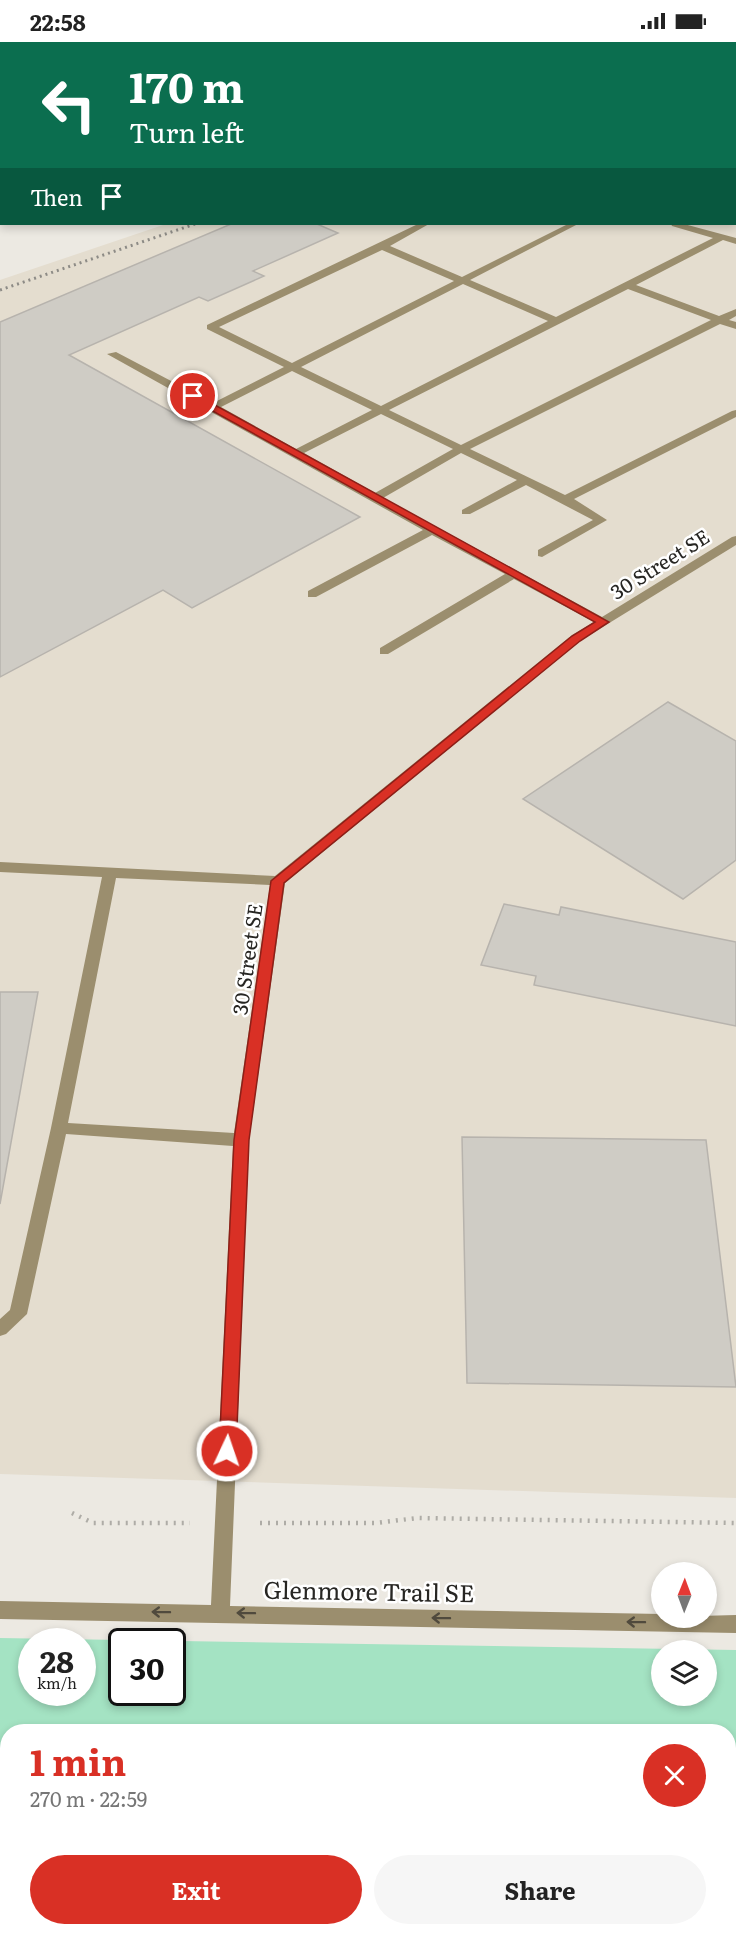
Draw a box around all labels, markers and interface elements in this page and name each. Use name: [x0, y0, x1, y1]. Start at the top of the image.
text: 22:58: [30, 5, 86, 38]
text: 170 m: [129, 54, 244, 116]
icon: left: [30, 66, 108, 144]
text: Turn left: [129, 111, 244, 151]
text: Then: [30, 180, 83, 213]
icon: arrive: [95, 180, 128, 213]
pin: [167, 370, 218, 421]
icon: arrive: [176, 379, 209, 412]
street label: 30 Street SE: [603, 521, 715, 605]
street label: 30 Street SE: [223, 901, 269, 1017]
position arrow: [195, 1419, 259, 1483]
north arrow: [651, 1562, 717, 1628]
map controls: [651, 1562, 717, 1706]
street label: Glenmore Trail SE: [263, 1571, 475, 1609]
one-way arrow: [152, 1606, 172, 1618]
one-way arrow: [236, 1607, 256, 1619]
one-way arrow: [431, 1612, 451, 1623]
one-way arrow: [626, 1616, 646, 1628]
speed limit sign: 30: [108, 1628, 186, 1706]
text: 28: [40, 1638, 74, 1682]
button: layers: [651, 1640, 717, 1706]
text: km/h: [37, 1671, 77, 1694]
text: 1 min: [30, 1734, 126, 1787]
button: close: [643, 1744, 706, 1807]
text: 270 m · 22:59: [30, 1783, 147, 1813]
button: Exit: [30, 1855, 362, 1924]
button: Share: [374, 1855, 706, 1924]

